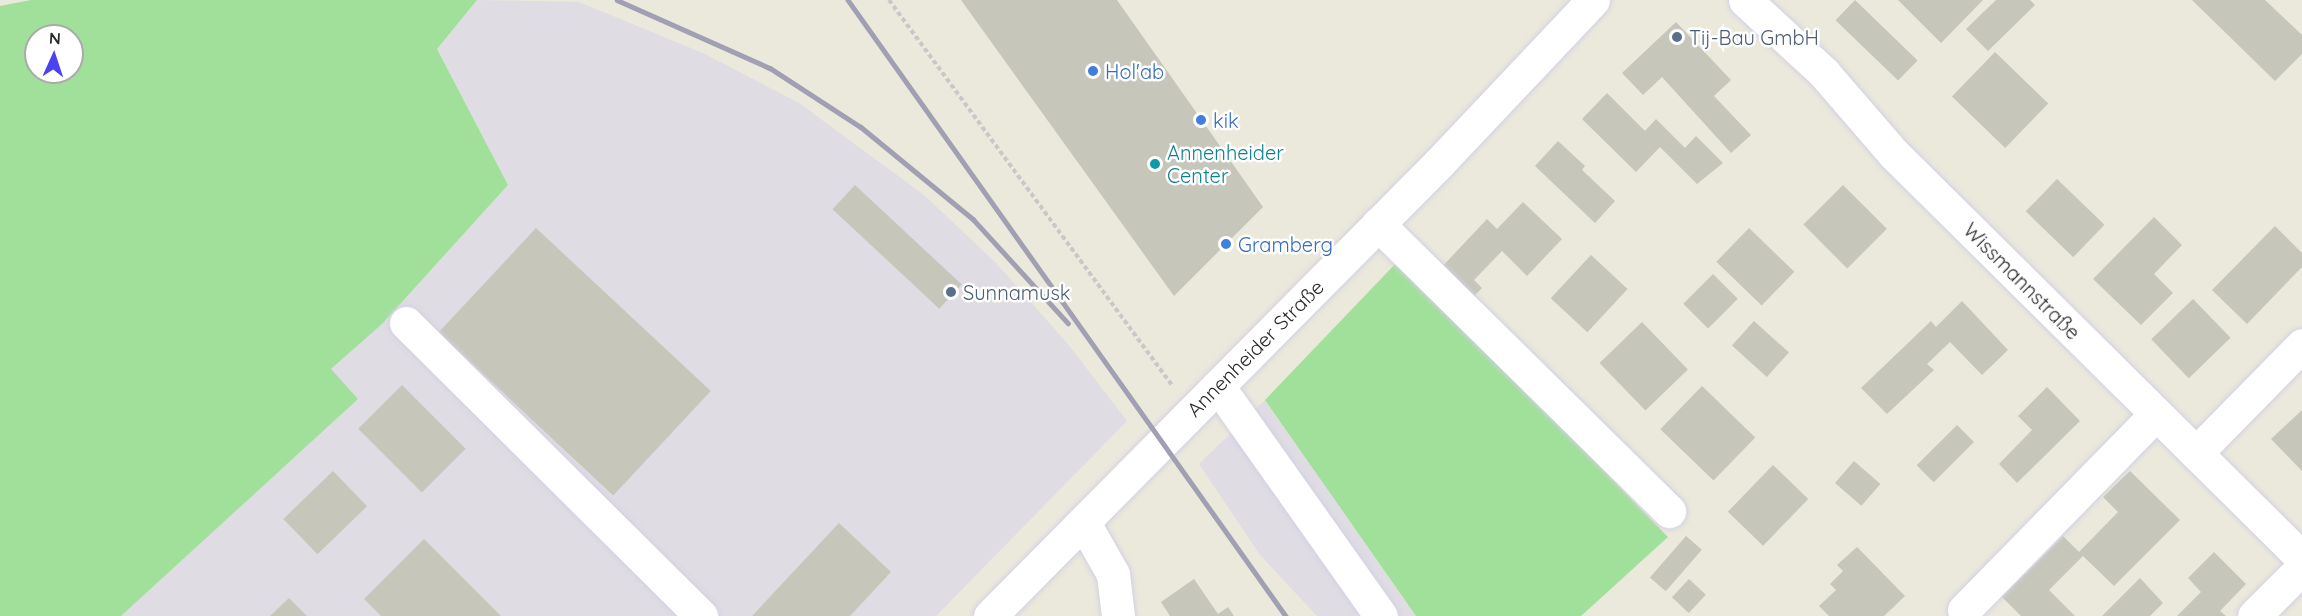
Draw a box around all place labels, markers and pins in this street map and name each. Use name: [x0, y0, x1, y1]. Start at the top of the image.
place label: Tij-Bau GmbH: [1689, 25, 1819, 49]
marker: Tij-Bau GmbH: [1670, 30, 1684, 44]
place label: Hol'ab: [1105, 59, 1164, 83]
marker: Hol'ab: [1086, 64, 1100, 78]
place label: kik: [1213, 108, 1239, 132]
marker: kik: [1194, 113, 1208, 127]
place label: Annenheider Center: [1167, 140, 1284, 187]
marker: Annenheider Center: [1148, 157, 1162, 171]
place label: Gramberg: [1238, 232, 1333, 256]
marker: Gramberg: [1219, 237, 1233, 251]
place label: Sunnamusk: [963, 280, 1071, 304]
marker: Sunnamusk: [944, 285, 958, 299]

